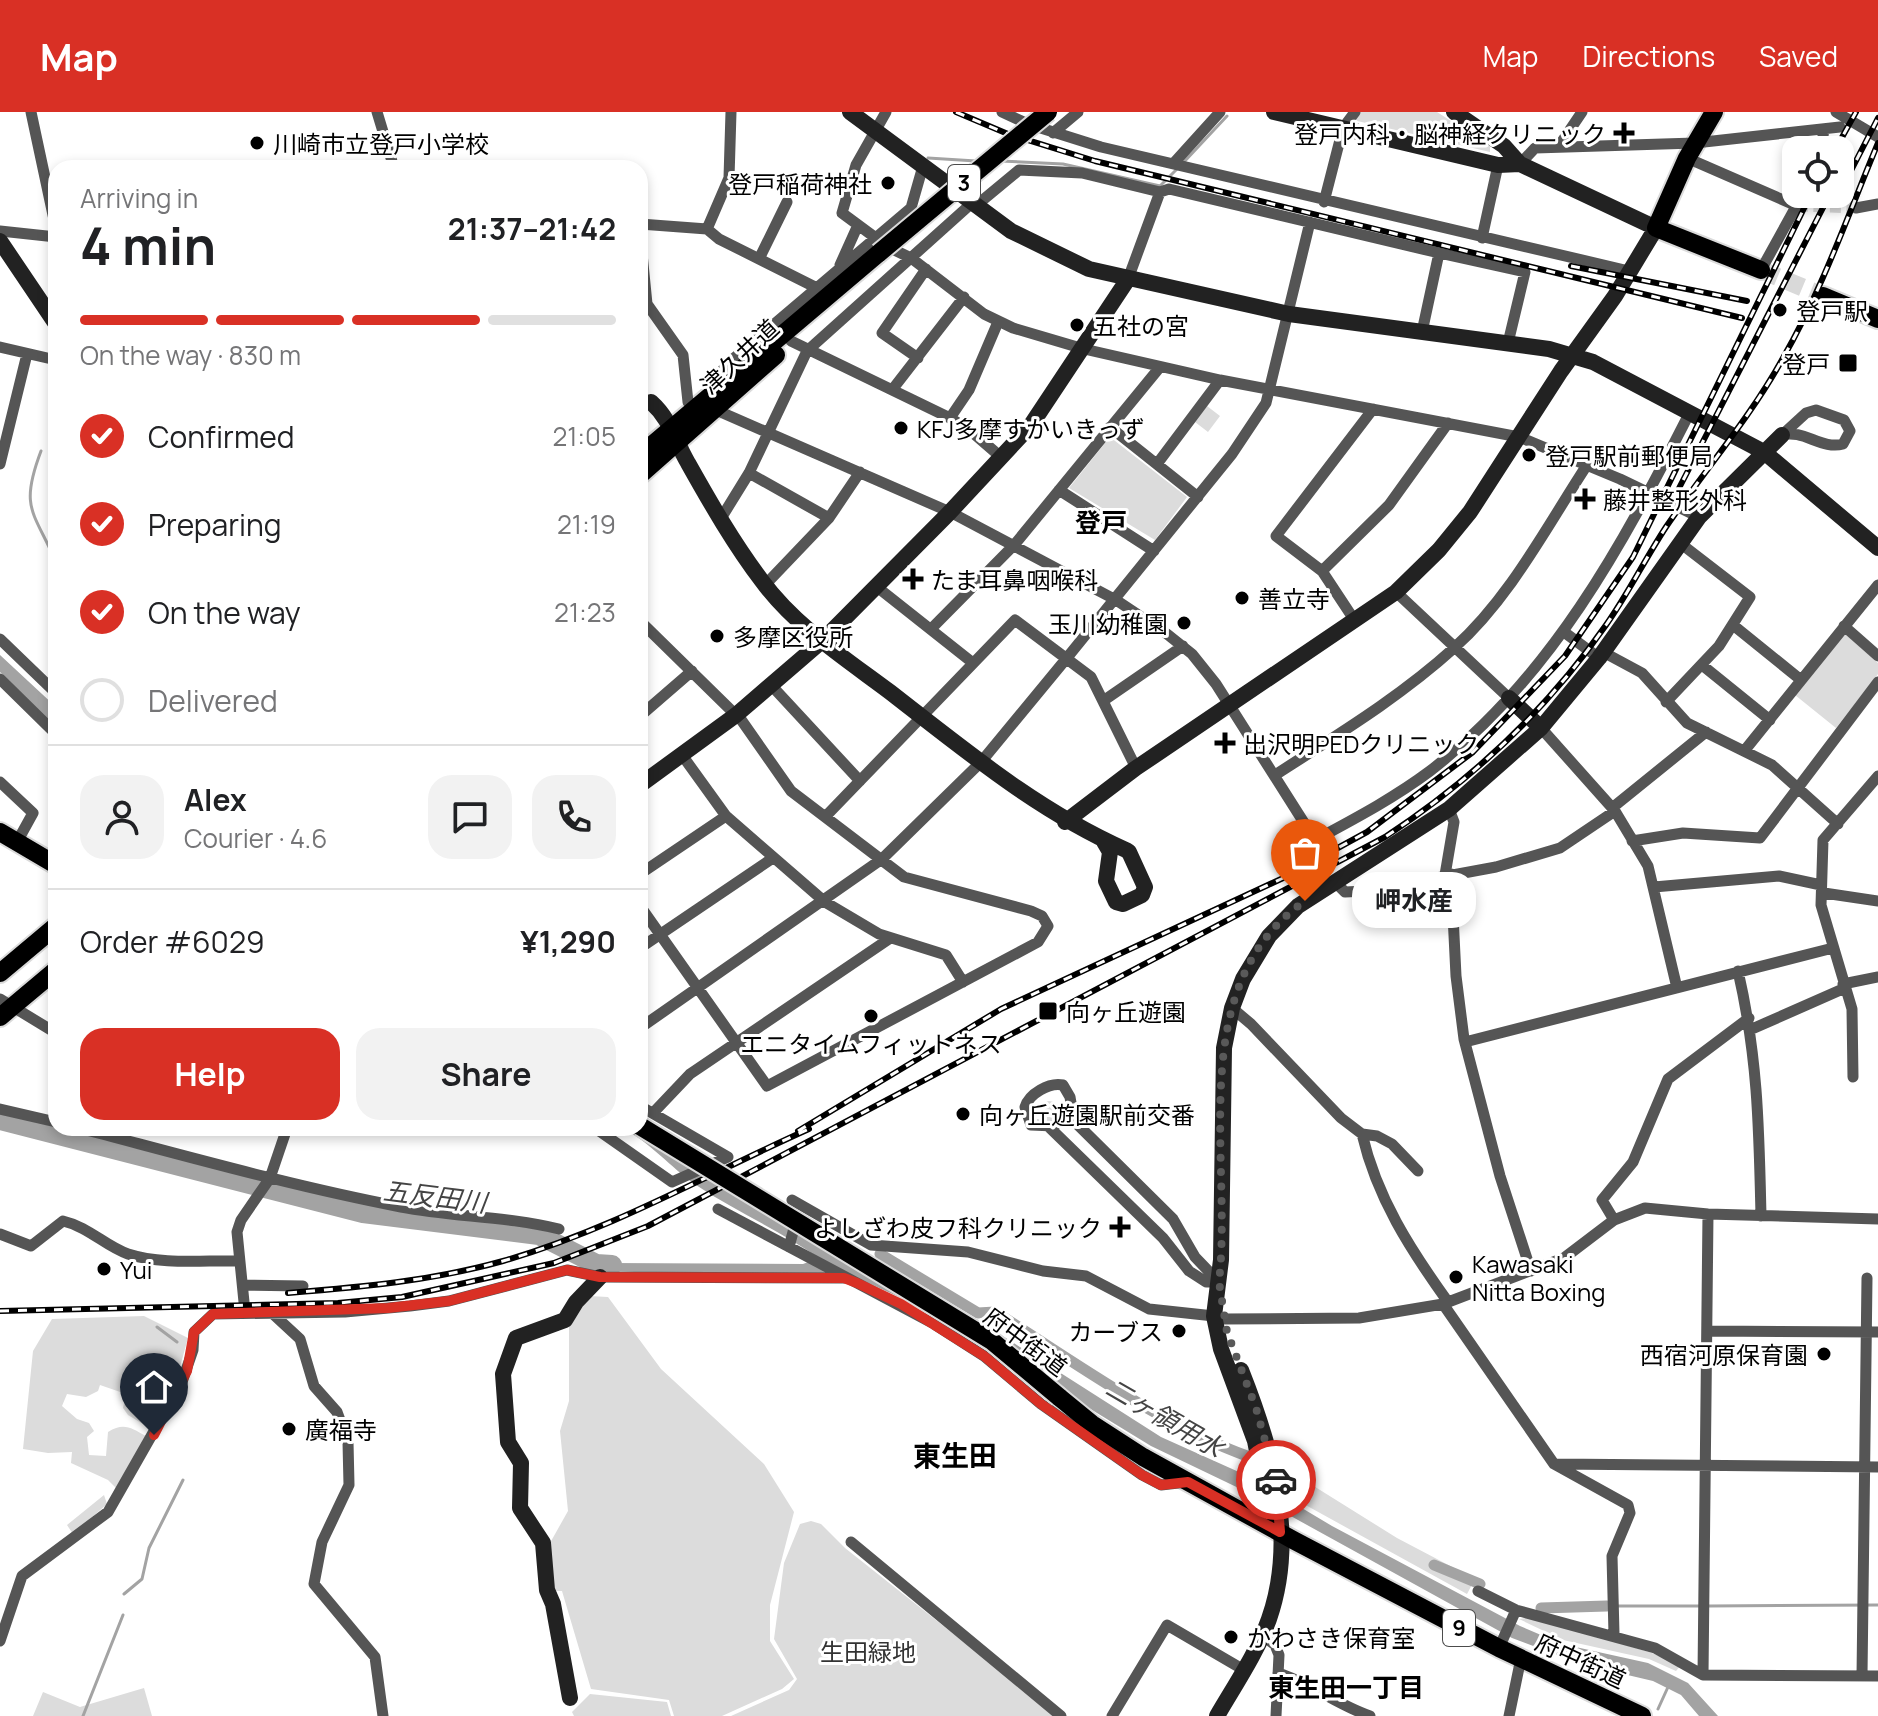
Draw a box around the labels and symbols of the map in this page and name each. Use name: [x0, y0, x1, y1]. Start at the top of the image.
place label: 登戸内科・脳神経クリニック: [1294, 117, 1606, 150]
marker: 登戸内科・脳神経クリニック: [1613, 122, 1635, 144]
place label: 川崎市立登戸小学校: [273, 127, 489, 160]
marker: 川崎市立登戸小学校: [248, 134, 266, 152]
road number: 3: [948, 165, 980, 201]
place label: 登戸稲荷神社: [728, 167, 872, 200]
marker: 登戸稲荷神社: [879, 174, 897, 192]
place label: 登戸駅: [1796, 294, 1868, 327]
marker: 登戸駅: [1771, 301, 1789, 319]
place label: 五社の宮: [1093, 309, 1189, 342]
street label: 津久井道: [693, 311, 785, 401]
marker: 五社の宮: [1068, 316, 1086, 334]
place label: 登戸: [1782, 347, 1830, 380]
marker: 登戸: [1837, 352, 1859, 374]
place label: KFJ多摩すかいきっず: [917, 412, 1145, 445]
marker: KFJ多摩すかいきっず: [892, 419, 910, 437]
place label: 登戸駅前郵便局: [1545, 439, 1713, 472]
marker: 登戸駅前郵便局: [1520, 446, 1538, 464]
place label: 藤井整形外科: [1603, 483, 1747, 516]
marker: 藤井整形外科: [1574, 488, 1596, 510]
district label: 登戸: [1075, 504, 1127, 540]
place label: たま耳鼻咽喉科: [931, 563, 1098, 596]
marker: たま耳鼻咽喉科: [902, 568, 924, 590]
place label: 善立寺: [1258, 582, 1330, 615]
marker: 善立寺: [1233, 589, 1251, 607]
place label: 玉川幼稚園: [1048, 607, 1168, 640]
marker: 玉川幼稚園: [1175, 614, 1193, 632]
place label: 多摩区役所: [733, 620, 853, 653]
marker: 多摩区役所: [708, 627, 726, 645]
place label: 出沢明PEDクリニック: [1243, 727, 1479, 760]
marker: 出沢明PEDクリニック: [1214, 732, 1236, 754]
pin: [1271, 819, 1339, 901]
callout: 岬水産: [1353, 873, 1477, 929]
place label: 向ヶ丘遊園: [1066, 995, 1186, 1028]
marker: 向ヶ丘遊園: [1037, 1000, 1059, 1022]
marker: エニタイムフィットネス: [862, 1007, 880, 1025]
place label: エニタイムフィットネス: [740, 1027, 1002, 1060]
place label: 向ヶ丘遊園駅前交番: [979, 1098, 1195, 1131]
marker: 向ヶ丘遊園駅前交番: [954, 1105, 972, 1123]
water label: 五反田川: [381, 1172, 492, 1221]
place label: よしざわ皮フ科クリニック: [814, 1211, 1102, 1244]
marker: よしざわ皮フ科クリニック: [1109, 1216, 1131, 1238]
place label: Kawasaki Nitta Boxing: [1472, 1247, 1605, 1308]
place label: Yui: [120, 1253, 152, 1286]
marker: Yui: [95, 1260, 113, 1278]
marker: Kawasaki Nitta Boxing: [1447, 1268, 1465, 1286]
street label: 府中街道: [978, 1299, 1074, 1383]
place label: カーブス: [1068, 1315, 1163, 1348]
marker: カーブス: [1170, 1322, 1188, 1340]
place label: 西宿河原保育園: [1640, 1338, 1808, 1371]
marker: 西宿河原保育園: [1815, 1345, 1833, 1363]
pin: [120, 1353, 188, 1435]
water label: 二ヶ領用水: [1100, 1369, 1233, 1467]
place label: 廣福寺: [305, 1413, 377, 1446]
marker: 廣福寺: [280, 1420, 298, 1438]
district label: 東生田: [913, 1436, 997, 1474]
courier: [1236, 1440, 1316, 1520]
road number: 9: [1443, 1610, 1475, 1646]
place label: かわさき保育室: [1247, 1621, 1415, 1654]
street label: 府中街道: [1531, 1625, 1631, 1695]
marker: かわさき保育室: [1222, 1628, 1240, 1646]
park label: 生田緑地: [820, 1635, 916, 1668]
district label: 東生田一丁目: [1268, 1669, 1424, 1705]

